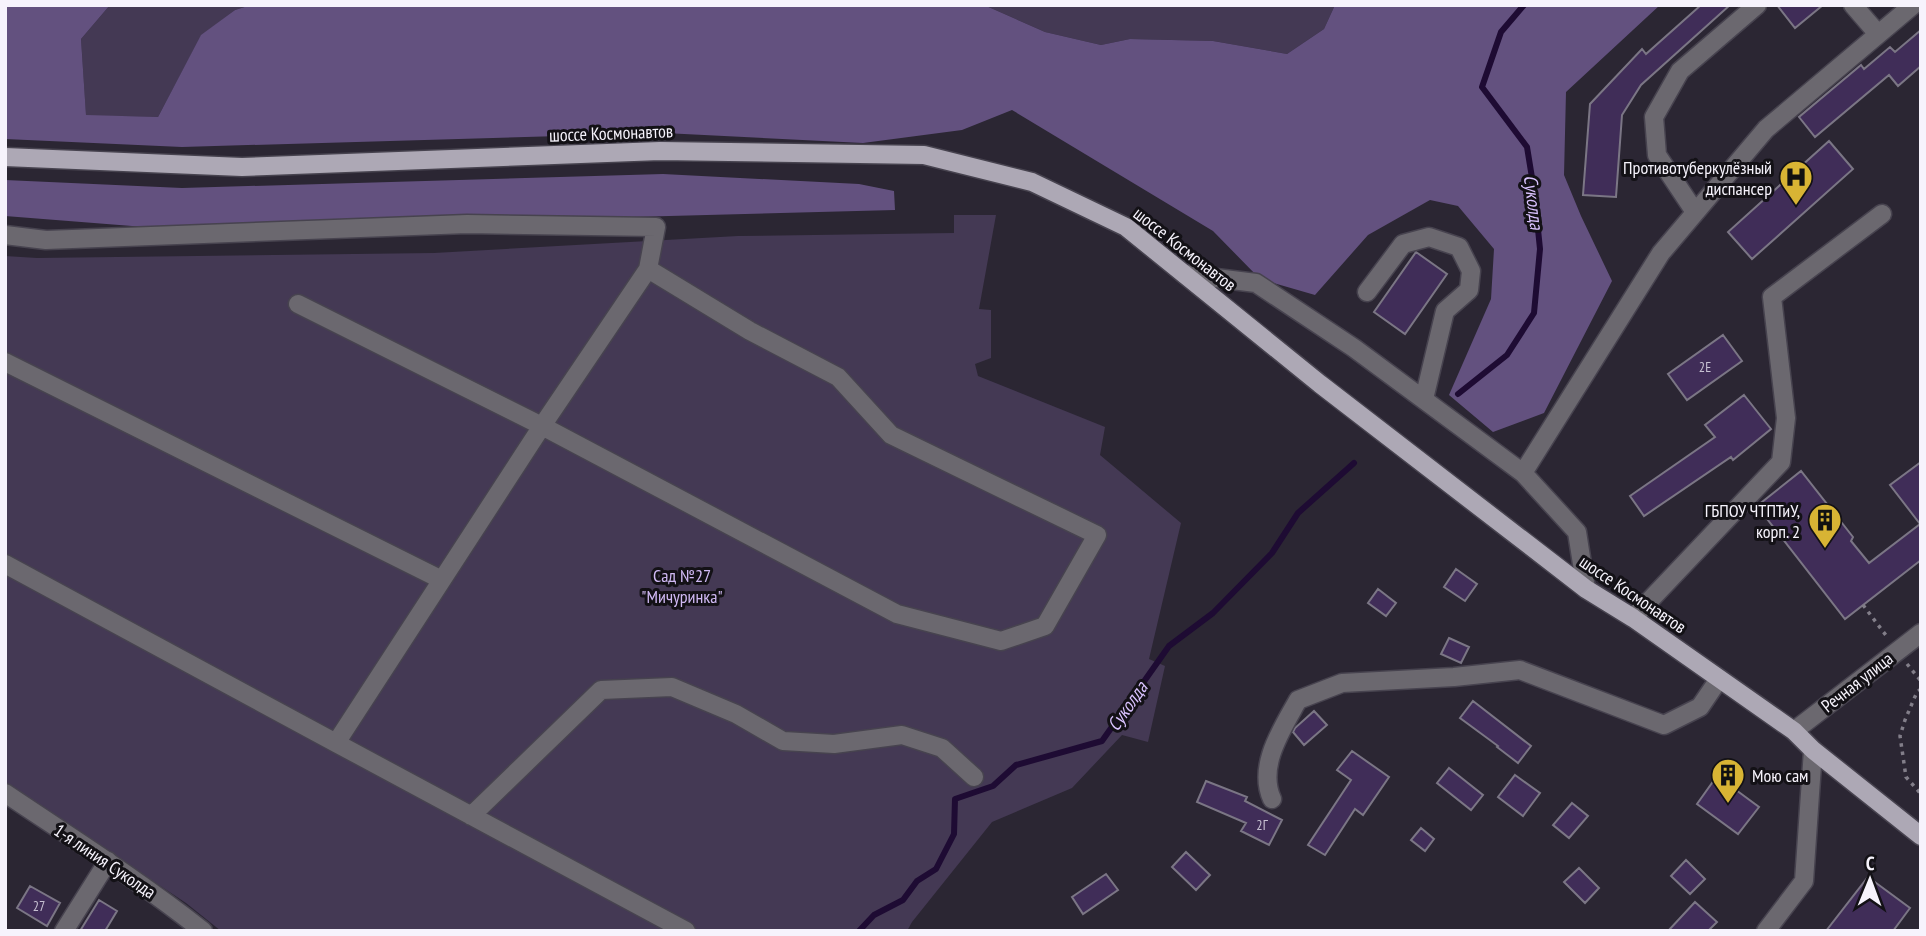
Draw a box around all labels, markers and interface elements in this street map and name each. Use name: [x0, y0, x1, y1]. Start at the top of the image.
street label: шоссе Космонавтов: [549, 119, 673, 147]
place label: Противотуберкулёзный диспансер: [1623, 156, 1772, 200]
hospital icon: Противотуберкулёзный диспансер: [1777, 158, 1815, 207]
water label: Суколда: [1519, 173, 1549, 232]
street label: шоссе Космонавтов: [1129, 202, 1241, 296]
house number: 2Е: [1699, 358, 1711, 376]
place label: ГБПОУ ЧТПТиУ, корп. 2: [1705, 499, 1800, 543]
building icon: ГБПОУ ЧТПТиУ, корп. 2: [1806, 501, 1844, 550]
street label: шоссе Космонавтов: [1575, 550, 1691, 638]
park label: Сад №27 "Мичуринка": [641, 564, 723, 608]
street label: Речная улица: [1817, 647, 1897, 717]
water label: Суколда: [1101, 676, 1153, 735]
building icon: Мою сам: [1709, 756, 1747, 805]
place label: Мою сам: [1752, 764, 1809, 787]
house number: 2Г: [1256, 816, 1269, 834]
street label: 1-я линия Суколда: [50, 819, 160, 903]
north arrow: [1835, 845, 1905, 915]
text: С: [1866, 851, 1875, 875]
house number: 27: [33, 897, 45, 915]

